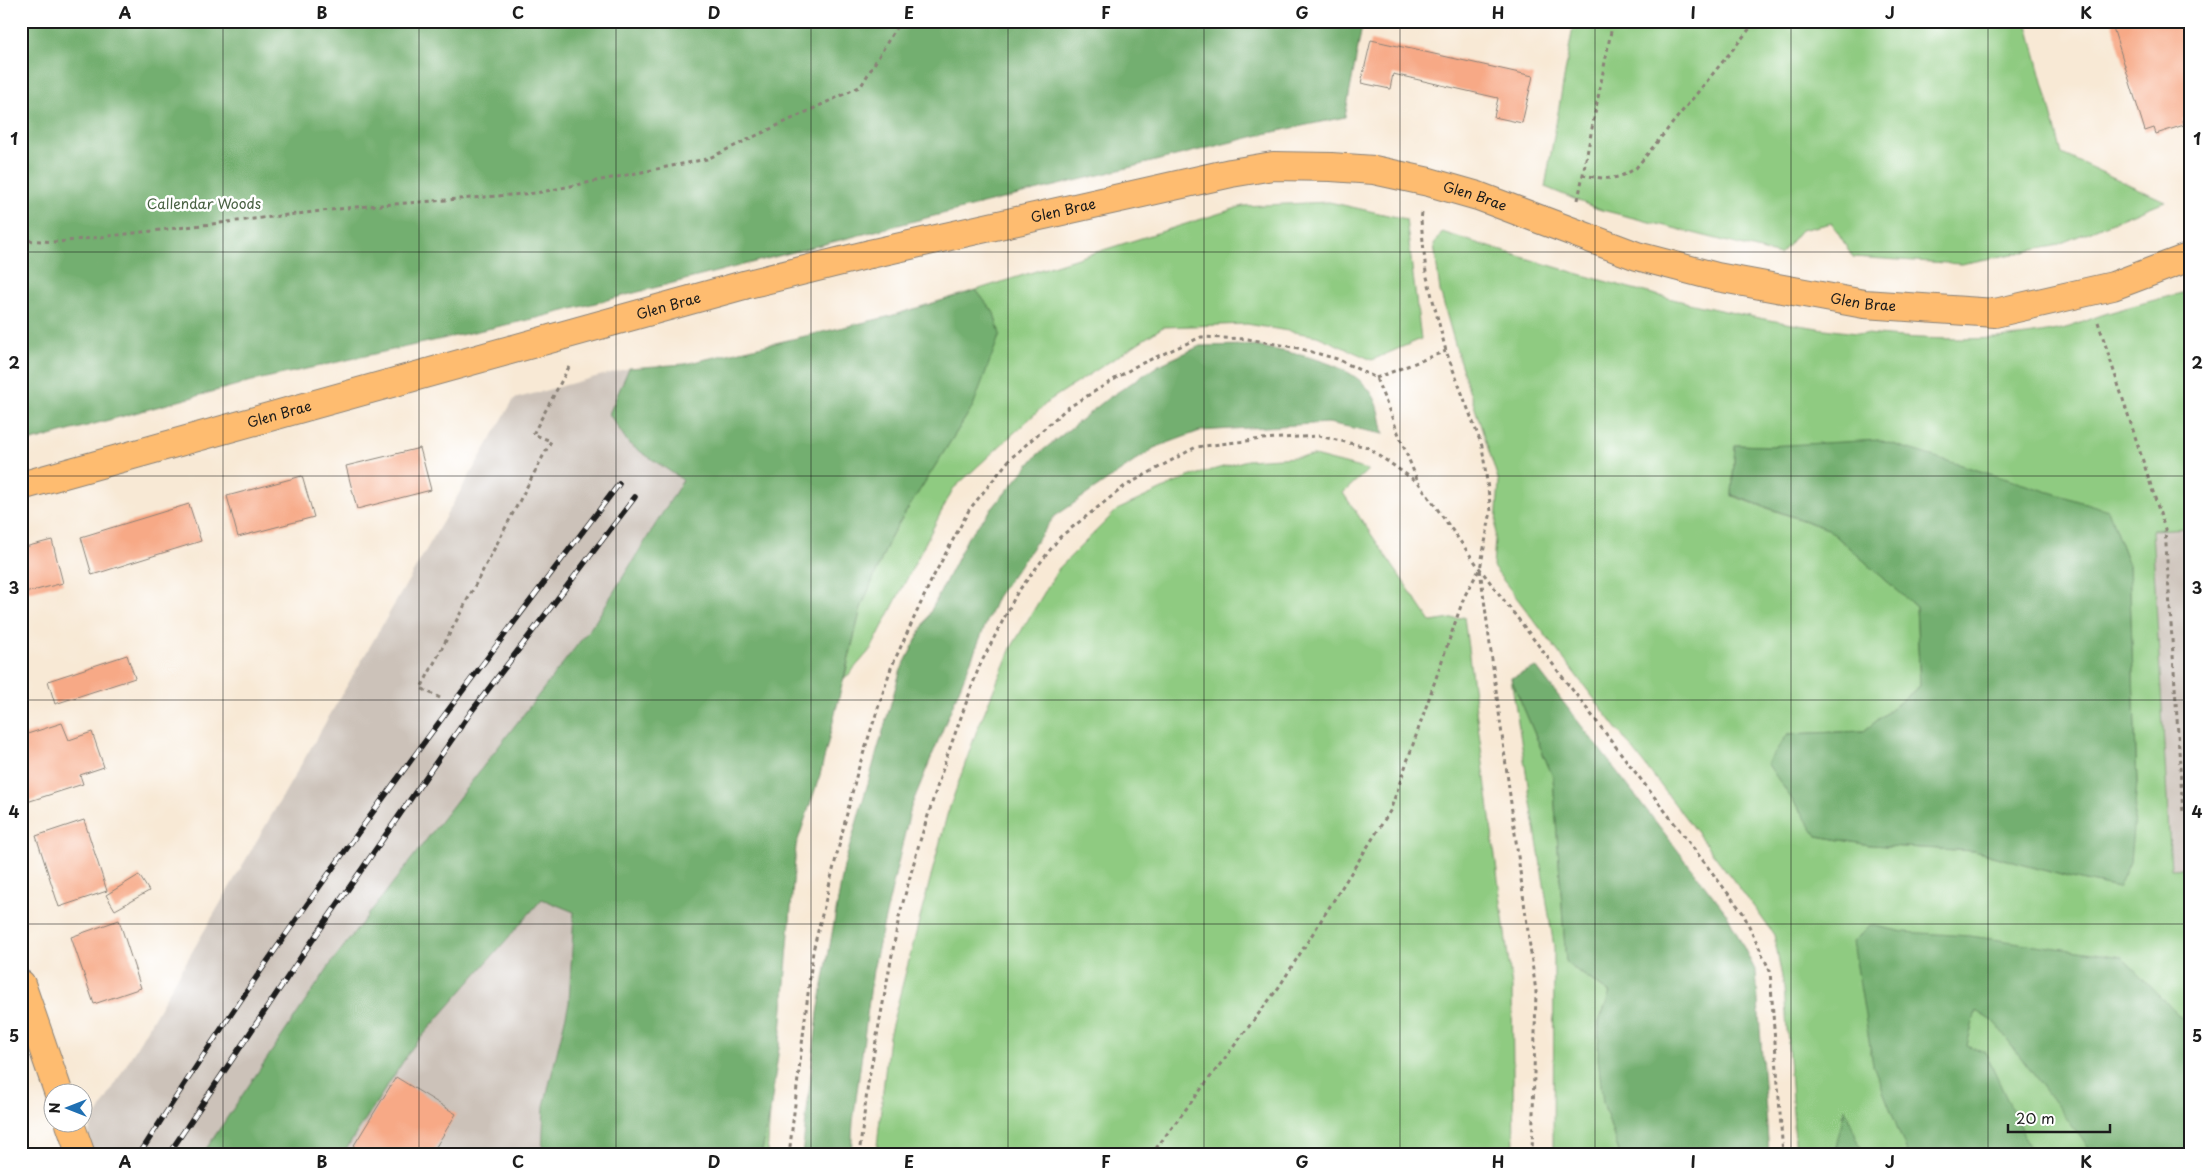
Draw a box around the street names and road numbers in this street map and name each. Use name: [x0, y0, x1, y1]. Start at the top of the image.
street label: Glen Brae: [1441, 176, 1510, 216]
street label: Glen Brae: [1029, 193, 1098, 228]
street label: Glen Brae: [634, 287, 703, 324]
street label: Glen Brae: [1829, 287, 1897, 316]
street label: Glen Brae: [244, 395, 314, 433]

